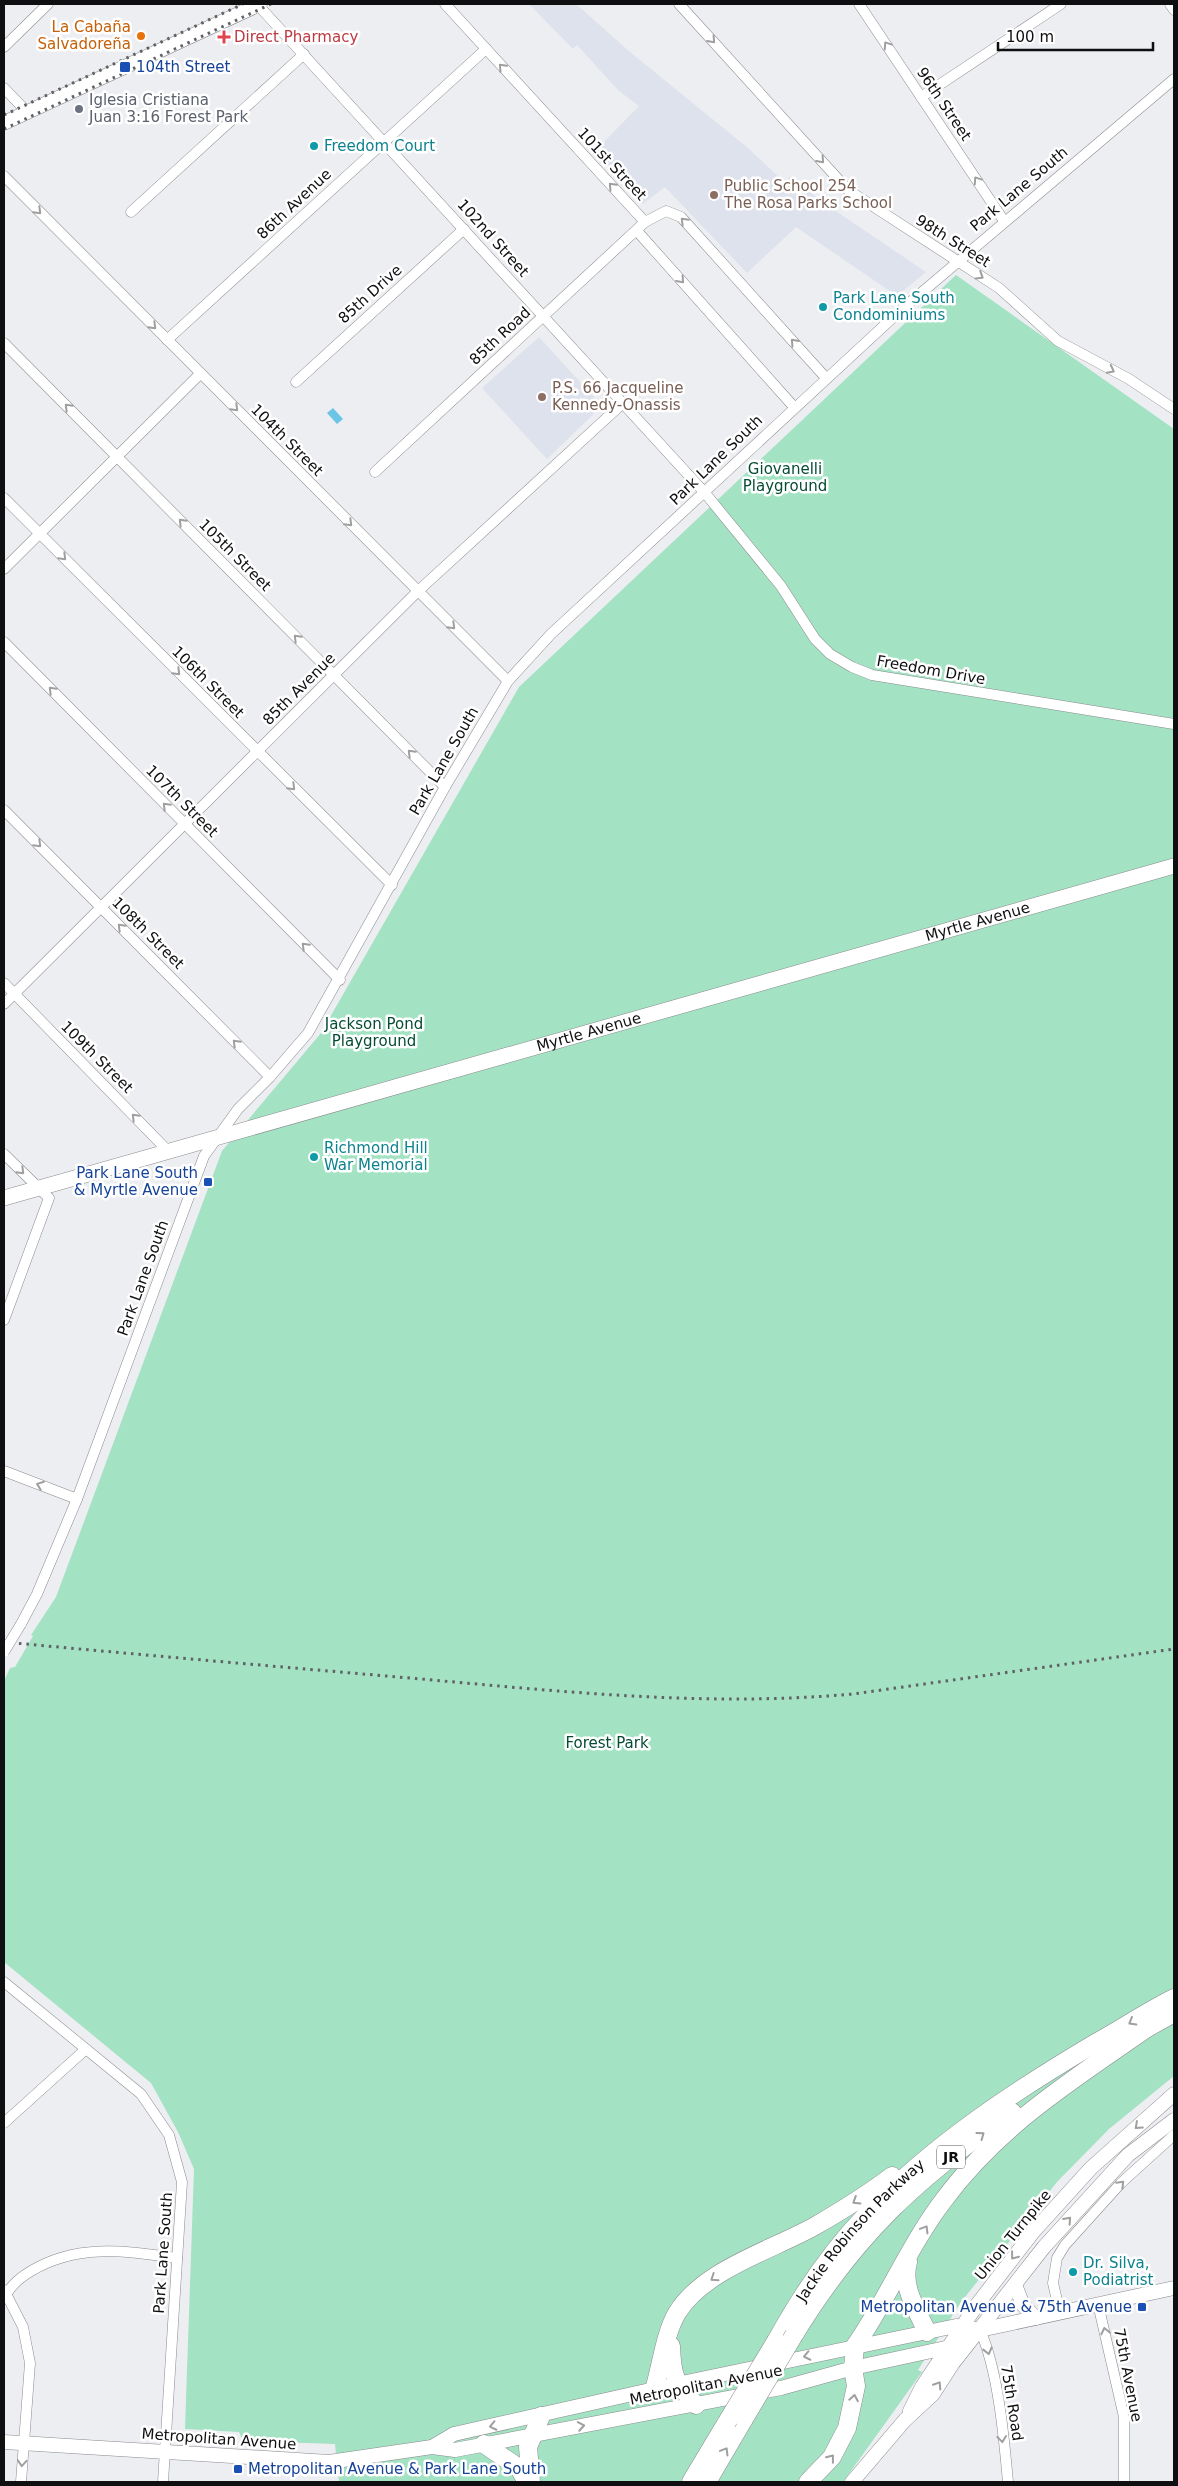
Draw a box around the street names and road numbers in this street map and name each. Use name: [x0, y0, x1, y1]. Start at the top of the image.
street label: 96th Street: [913, 64, 975, 144]
street label: 101st Street: [574, 124, 650, 204]
street label: Park Lane South: [967, 143, 1071, 235]
street label: 86th Avenue: [253, 165, 335, 243]
street label: 102nd Street: [454, 196, 533, 281]
street label: 98th Street: [912, 211, 994, 271]
street label: 85th Drive: [335, 261, 405, 327]
street label: 85th Road: [466, 303, 534, 369]
street label: 104th Street: [247, 400, 327, 480]
street label: Park Lane South: [666, 411, 766, 509]
street label: 105th Street: [195, 515, 275, 595]
street label: 106th Street: [168, 642, 248, 722]
street label: 85th Avenue: [259, 649, 339, 729]
street label: Freedom Drive: [875, 652, 987, 688]
street label: Park Lane South: [406, 704, 482, 818]
street label: 107th Street: [142, 761, 222, 841]
street label: 108th Street: [108, 893, 188, 973]
street label: Myrtle Avenue: [923, 898, 1032, 945]
street label: Myrtle Avenue: [535, 1009, 643, 1055]
street label: 109th Street: [57, 1017, 137, 1097]
street label: Park Lane South: [114, 1218, 172, 1338]
road number: JR: [937, 2146, 965, 2168]
street label: Jackie Robinson Parkway: [792, 2155, 928, 2306]
street label: Union Turnpike: [971, 2186, 1055, 2284]
street label: Park Lane South: [150, 2192, 176, 2314]
street label: 75th Avenue: [1110, 2327, 1146, 2423]
street label: Metropolitan Avenue: [628, 2361, 784, 2409]
street label: 75th Road: [997, 2364, 1027, 2442]
street label: Metropolitan Avenue: [141, 2425, 297, 2453]

